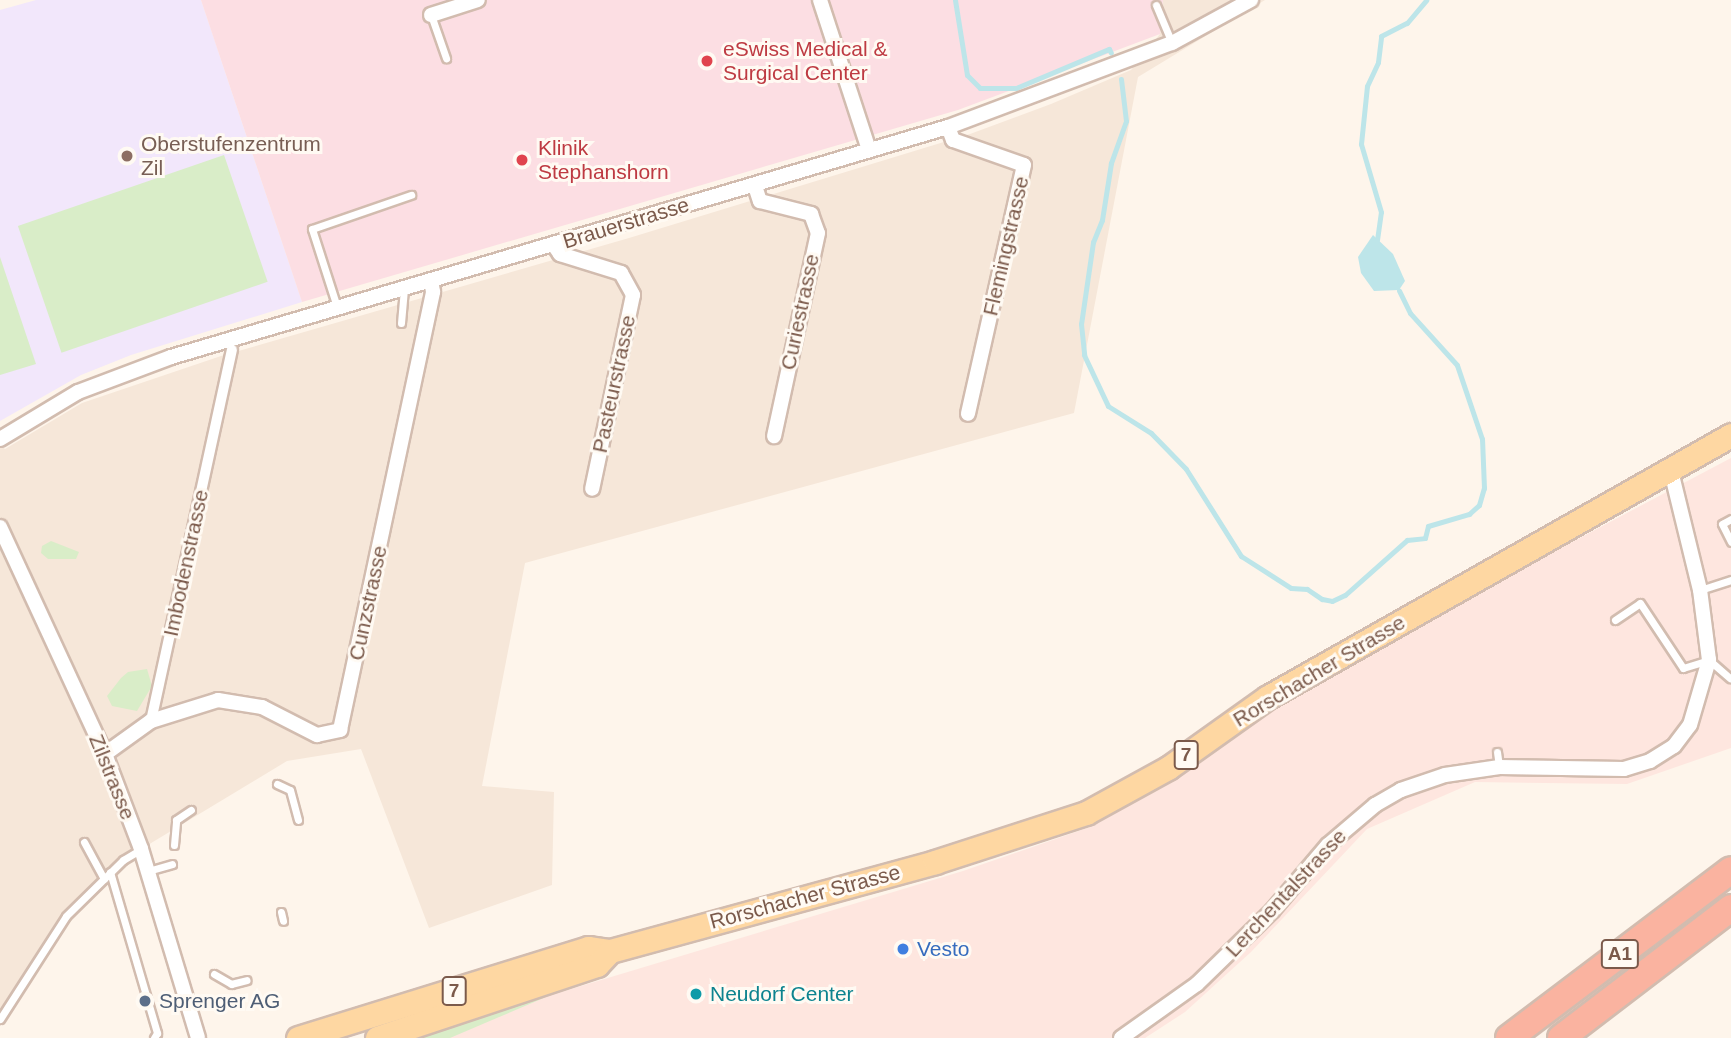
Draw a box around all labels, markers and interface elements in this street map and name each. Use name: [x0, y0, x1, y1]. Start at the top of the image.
place label: eSwiss Medical & Surgical Center: [723, 36, 888, 86]
marker: eSwiss Medical & Surgical Center: [697, 51, 717, 71]
place label: Oberstufenzentrum Zil: [141, 131, 321, 181]
place label: Klinik Stephanshorn: [538, 135, 669, 185]
marker: Oberstufenzentrum Zil: [119, 148, 135, 164]
marker: Klinik Stephanshorn: [512, 150, 532, 170]
street label: Flemingstrasse: [978, 174, 1034, 318]
street label: Brauerstrasse: [560, 192, 692, 254]
street label: Curiestrasse: [775, 252, 825, 372]
street label: Pasteurstrasse: [587, 313, 641, 455]
street label: Imbodenstrasse: [158, 487, 214, 639]
street label: Cunzstrasse: [344, 543, 392, 663]
street label: Rorschacher Strasse: [1228, 610, 1410, 732]
street label: Zilstrasse: [83, 731, 141, 823]
road number: 7: [1172, 740, 1200, 770]
street label: Lerchentalstrasse: [1220, 824, 1352, 962]
street label: Rorschacher Strasse: [707, 859, 903, 935]
place label: Vesto: [917, 936, 970, 962]
road number: A1: [1601, 938, 1639, 970]
marker: Vesto: [895, 941, 911, 957]
road number: 7: [440, 976, 468, 1007]
place label: Neudorf Center: [710, 981, 854, 1007]
marker: Neudorf Center: [688, 986, 704, 1002]
place label: Sprenger AG: [159, 988, 282, 1014]
marker: Sprenger AG: [137, 993, 153, 1009]

